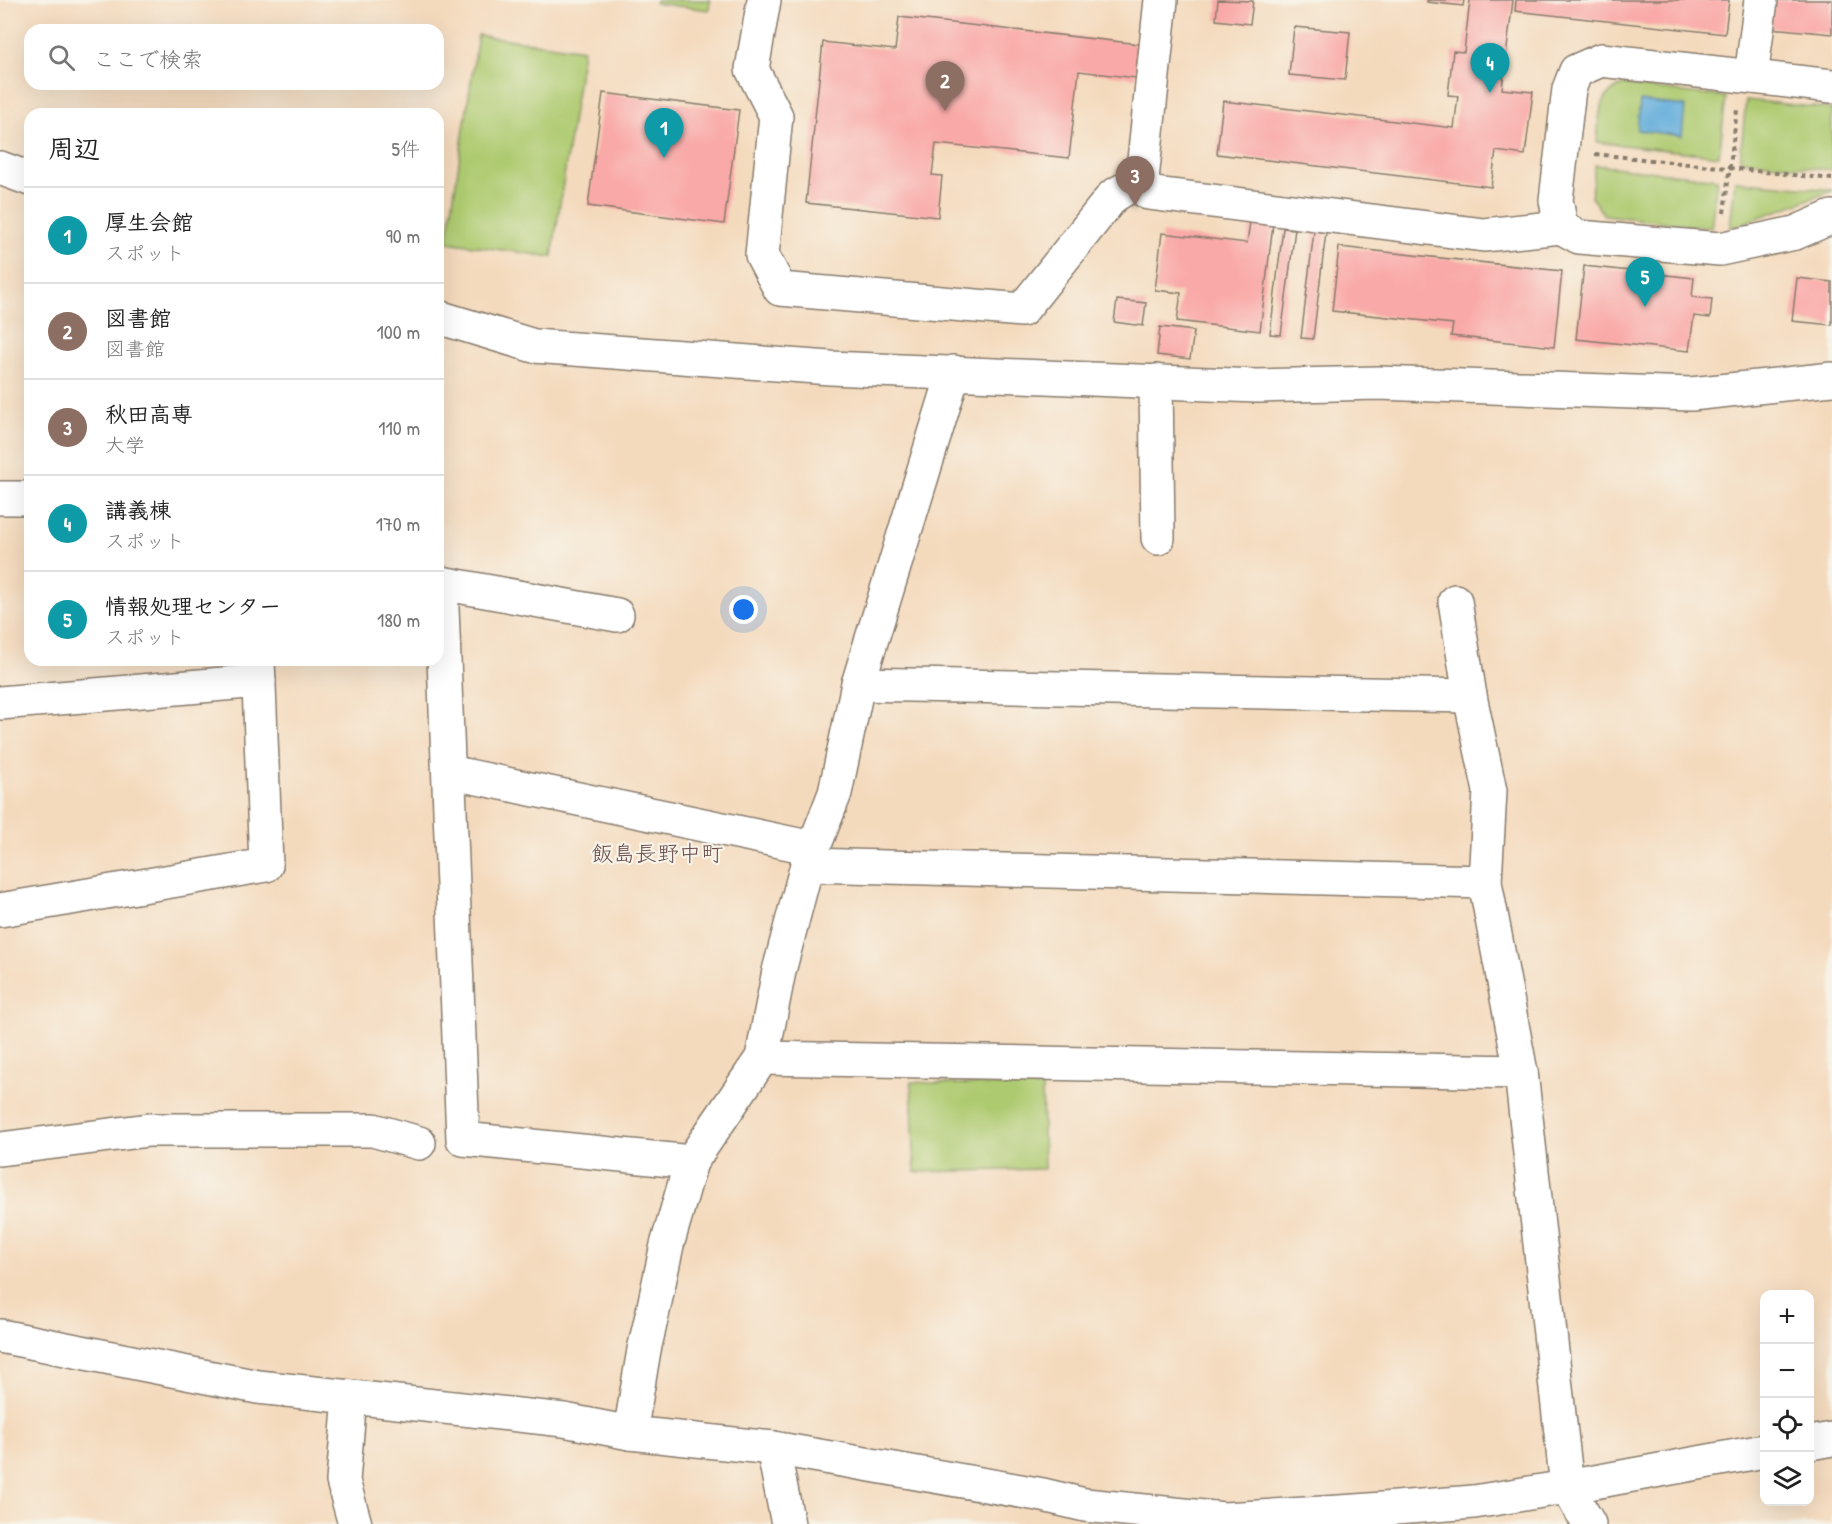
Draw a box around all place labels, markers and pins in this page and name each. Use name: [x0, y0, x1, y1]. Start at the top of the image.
pin: 4: [1470, 44, 1510, 93]
pin: 2: [926, 62, 964, 111]
pin: 1: [644, 108, 684, 158]
pin: 3: [1116, 156, 1154, 206]
pin: 5: [1626, 258, 1664, 307]

